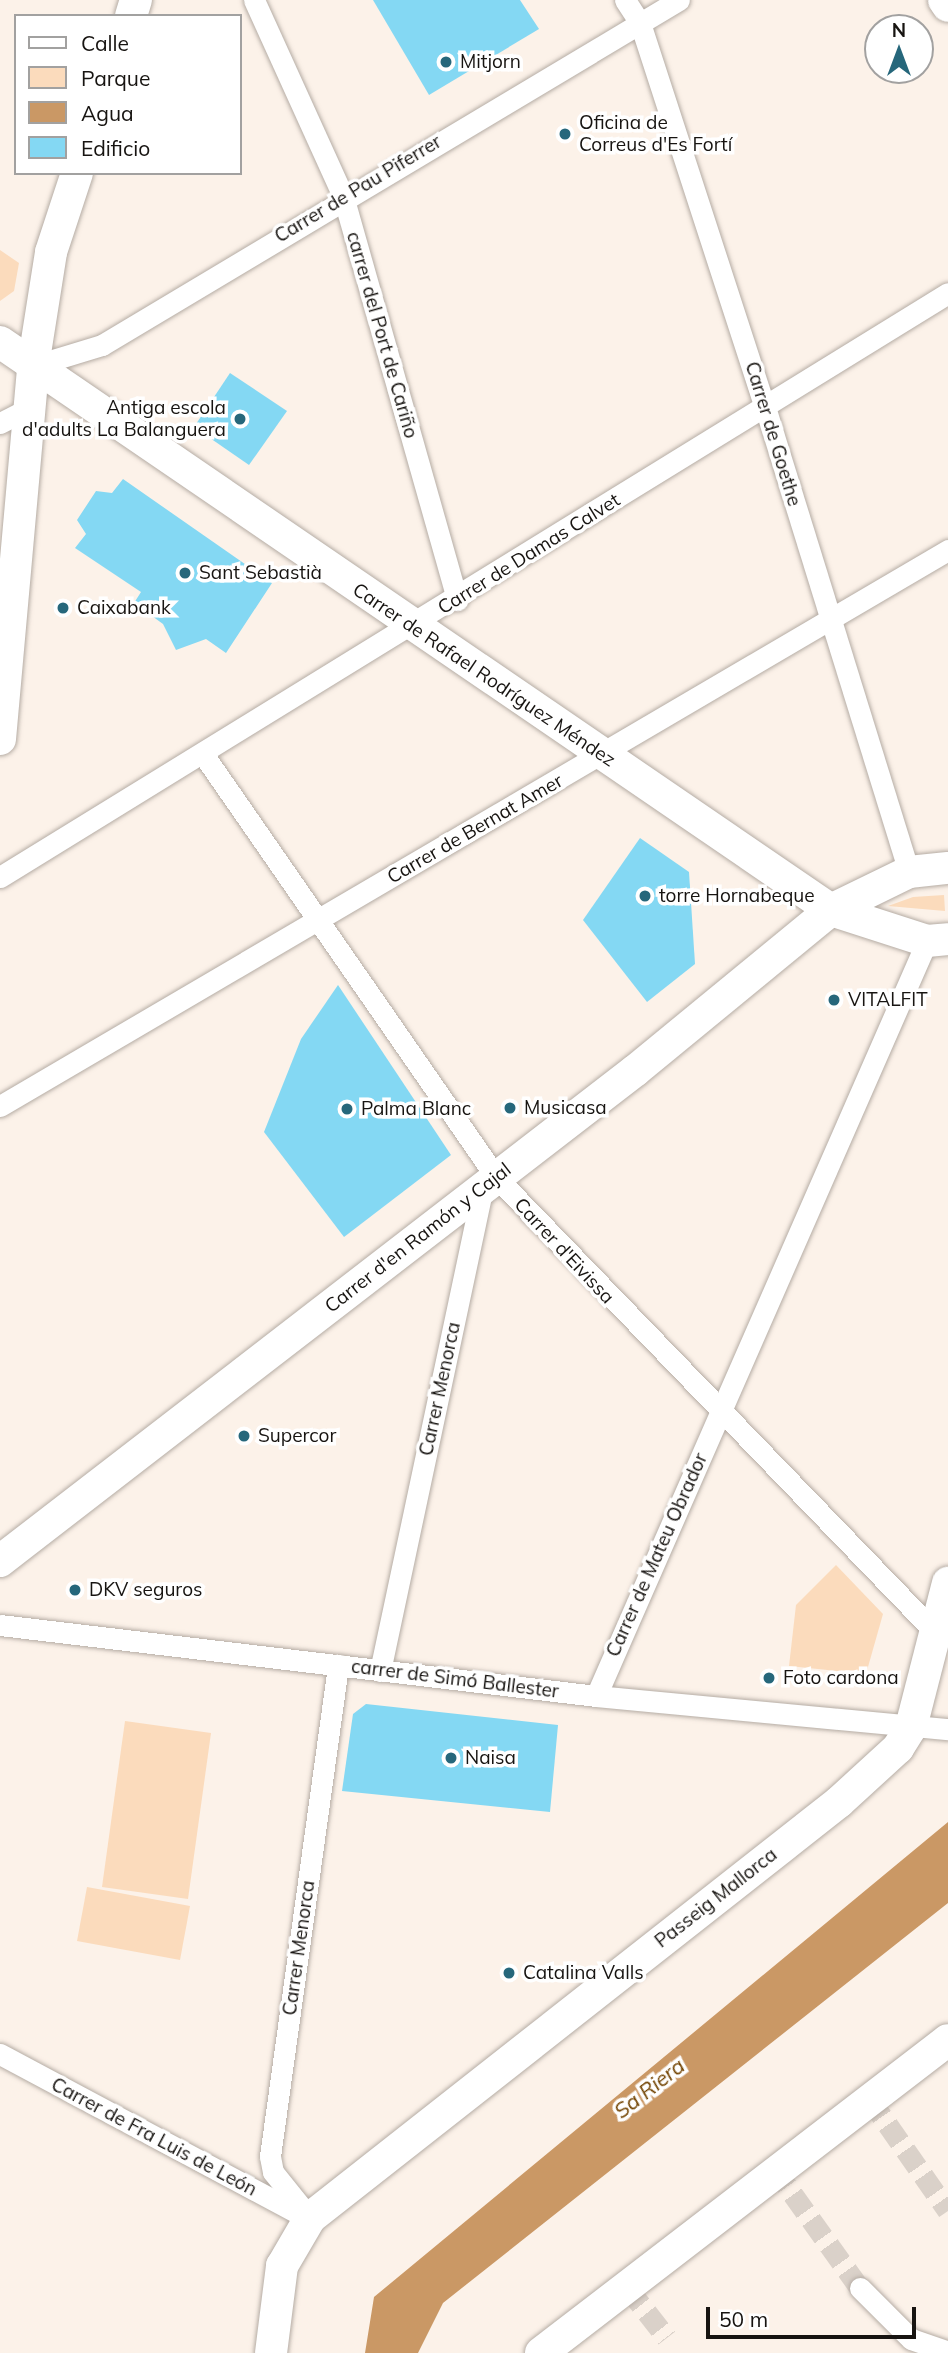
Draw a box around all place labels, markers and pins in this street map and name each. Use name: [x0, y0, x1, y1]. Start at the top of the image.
place label: Mitjorn: [460, 51, 521, 73]
marker: Mitjorn: [438, 54, 454, 70]
place label: Oficina de Correus d'Es Fortí: [579, 112, 732, 156]
marker: Oficina de Correus d'Es Fortí: [557, 126, 573, 142]
place label: Antiga escola d'adults La Balanguera: [22, 397, 226, 441]
marker: Antiga escola d'adults La Balanguera: [232, 411, 248, 427]
place label: Sant Sebastià: [199, 562, 322, 584]
marker: Sant Sebastià: [177, 565, 193, 581]
place label: Caixabank: [77, 597, 171, 619]
marker: Caixabank: [55, 600, 71, 616]
place label: torre Hornabeque: [659, 885, 815, 907]
marker: torre Hornabeque: [637, 888, 653, 904]
place label: VITALFIT: [848, 989, 928, 1011]
marker: VITALFIT: [826, 992, 842, 1008]
place label: Musicasa: [524, 1097, 607, 1119]
place label: Palma Blanc: [361, 1098, 471, 1120]
marker: Musicasa: [502, 1100, 518, 1116]
marker: Palma Blanc: [339, 1101, 355, 1117]
place label: Supercor: [258, 1425, 336, 1447]
marker: Supercor: [236, 1428, 252, 1444]
place label: DKV seguros: [89, 1579, 202, 1601]
marker: DKV seguros: [67, 1582, 83, 1598]
place label: Foto cardona: [783, 1667, 899, 1689]
marker: Foto cardona: [761, 1670, 777, 1686]
place label: Naisa: [465, 1747, 516, 1769]
marker: Naisa: [443, 1750, 459, 1766]
place label: Catalina Valls: [523, 1962, 644, 1984]
marker: Catalina Valls: [501, 1965, 517, 1981]

